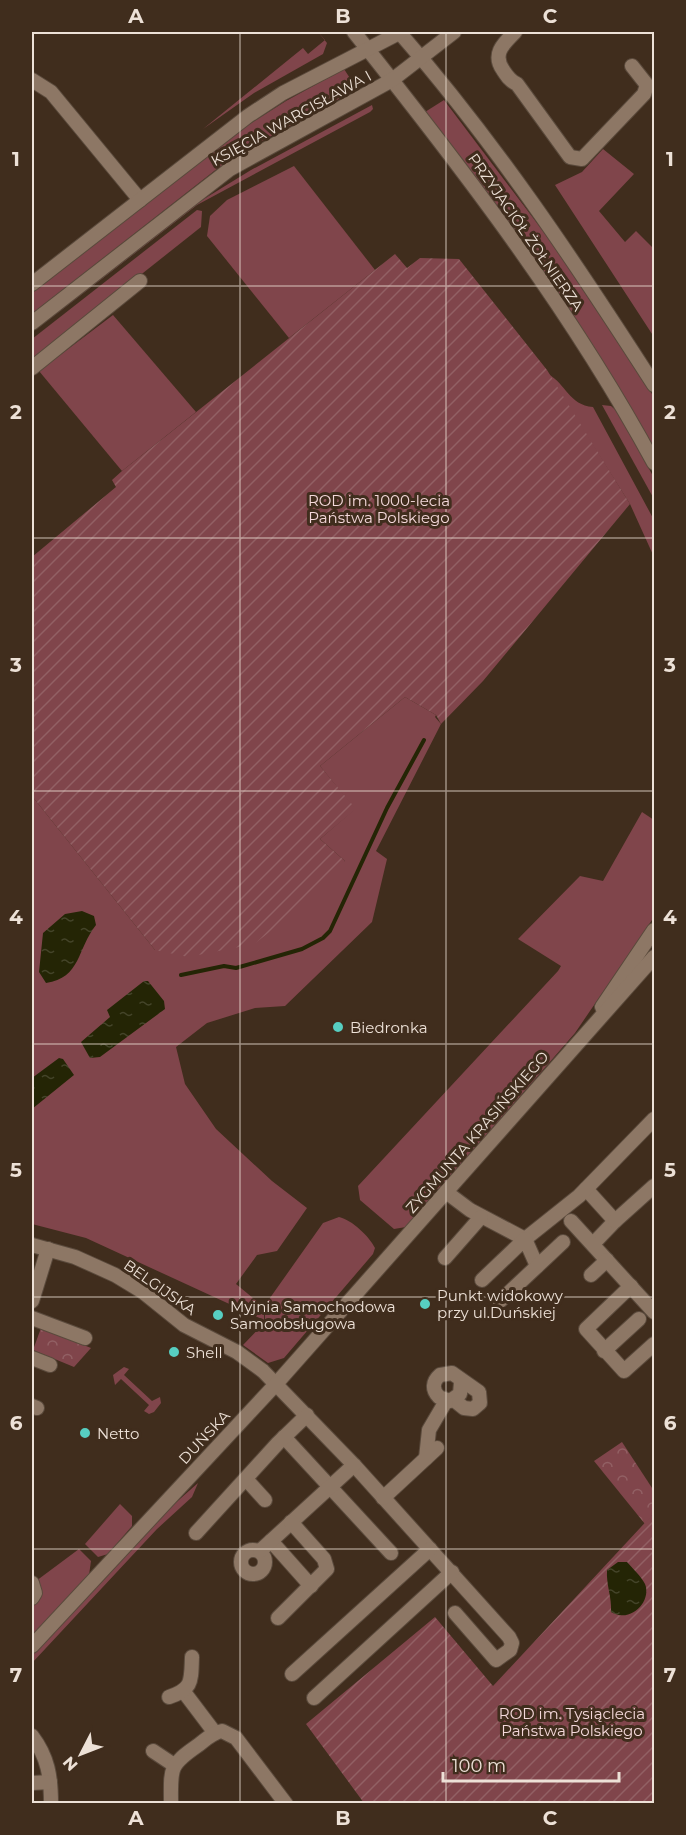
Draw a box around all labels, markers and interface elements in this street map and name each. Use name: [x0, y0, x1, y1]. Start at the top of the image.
text: A: [127, 4, 144, 28]
text: B: [335, 4, 351, 28]
text: C: [543, 4, 558, 28]
street label: KSIĘCIA WARCISŁAWA I: [207, 66, 375, 170]
text: 1: [12, 147, 20, 171]
text: 1: [666, 147, 674, 171]
street label: PRZYJACIÓŁ ŻOŁNIERZA: [464, 149, 588, 315]
text: 2: [10, 400, 22, 424]
text: 2: [664, 400, 676, 424]
park label: ROD im. 1000-lecia Państwa Polskiego: [308, 491, 450, 527]
text: 3: [9, 653, 22, 677]
text: 3: [663, 653, 676, 677]
text: 4: [9, 905, 23, 929]
text: 4: [663, 905, 677, 929]
place label: Biedronka: [350, 1018, 428, 1037]
marker: Biedronka: [331, 1020, 345, 1034]
street label: ZYGMUNTA KRASIŃSKIEGO: [401, 1047, 553, 1217]
text: 5: [10, 1158, 22, 1182]
text: 5: [664, 1158, 676, 1182]
street label: BELGIJSKA: [120, 1255, 200, 1319]
place label: Punkt widokowy przy ul.Duńskiej: [437, 1286, 564, 1322]
place label: Myjnia Samochodowa Samoobsługowa: [230, 1297, 396, 1333]
marker: Punkt widokowy przy ul.Duńskiej: [418, 1297, 432, 1311]
marker: Myjnia Samochodowa Samoobsługowa: [211, 1308, 225, 1322]
place label: Shell: [186, 1343, 223, 1362]
marker: Shell: [167, 1345, 181, 1359]
street label: DUŃSKA: [174, 1406, 234, 1468]
text: 6: [10, 1411, 23, 1435]
text: 6: [664, 1411, 677, 1435]
place label: Netto: [97, 1424, 139, 1443]
marker: Netto: [78, 1426, 92, 1440]
text: 7: [10, 1663, 22, 1687]
text: 7: [664, 1663, 676, 1687]
park label: ROD im. Tysiąclecia Państwa Polskiego: [499, 1704, 645, 1740]
north arrow: [51, 1724, 111, 1784]
scale bar: [443, 1745, 618, 1783]
text: N: [59, 1753, 82, 1775]
text: 100 m: [452, 1755, 506, 1777]
text: A: [127, 1806, 144, 1830]
text: B: [335, 1806, 351, 1830]
text: C: [543, 1806, 558, 1830]

